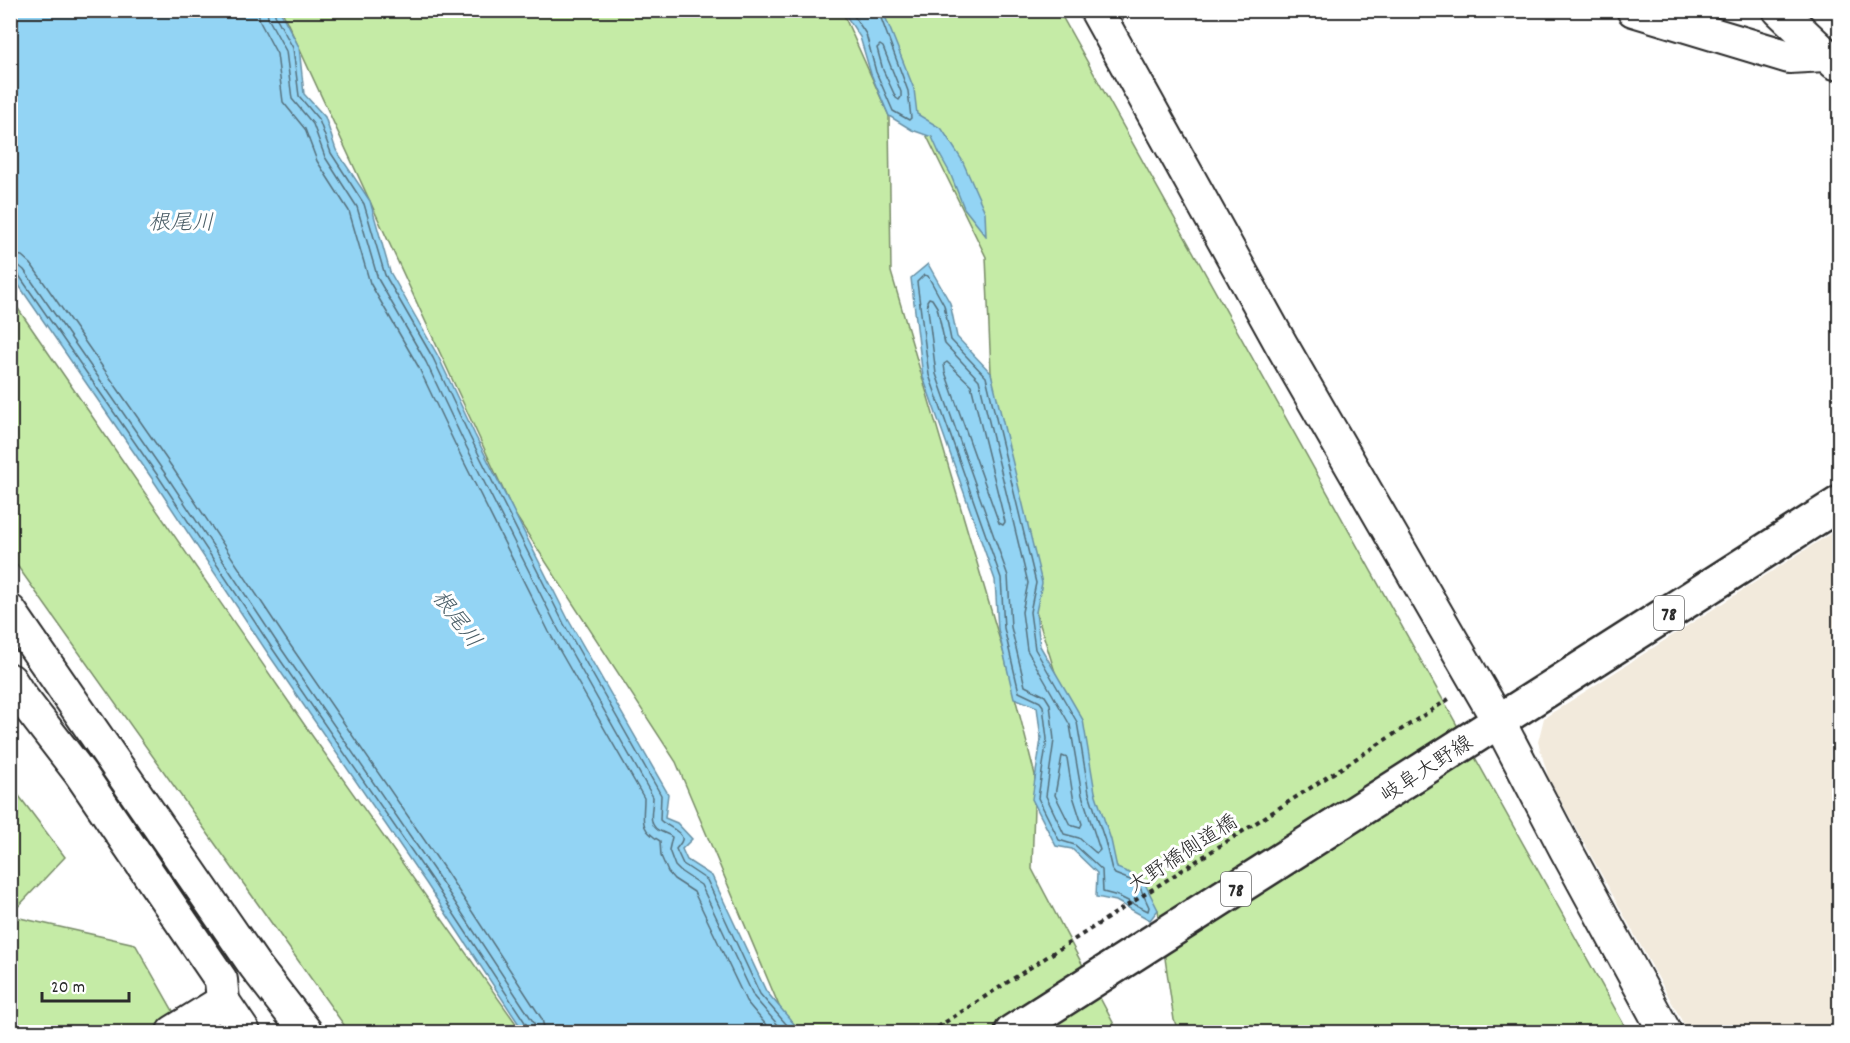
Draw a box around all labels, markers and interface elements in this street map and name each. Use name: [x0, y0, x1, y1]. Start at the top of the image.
water label: 根尾川: [148, 209, 214, 240]
water label: 根尾川: [423, 584, 487, 656]
road number: 78: [1654, 596, 1684, 630]
street label: 岐阜大野線: [1375, 729, 1480, 812]
street label: 大野橋側道橋: [1123, 809, 1245, 902]
road number: 78: [1221, 872, 1251, 906]
scale bar: [42, 965, 129, 1003]
text: 20 m: [51, 976, 85, 1001]

